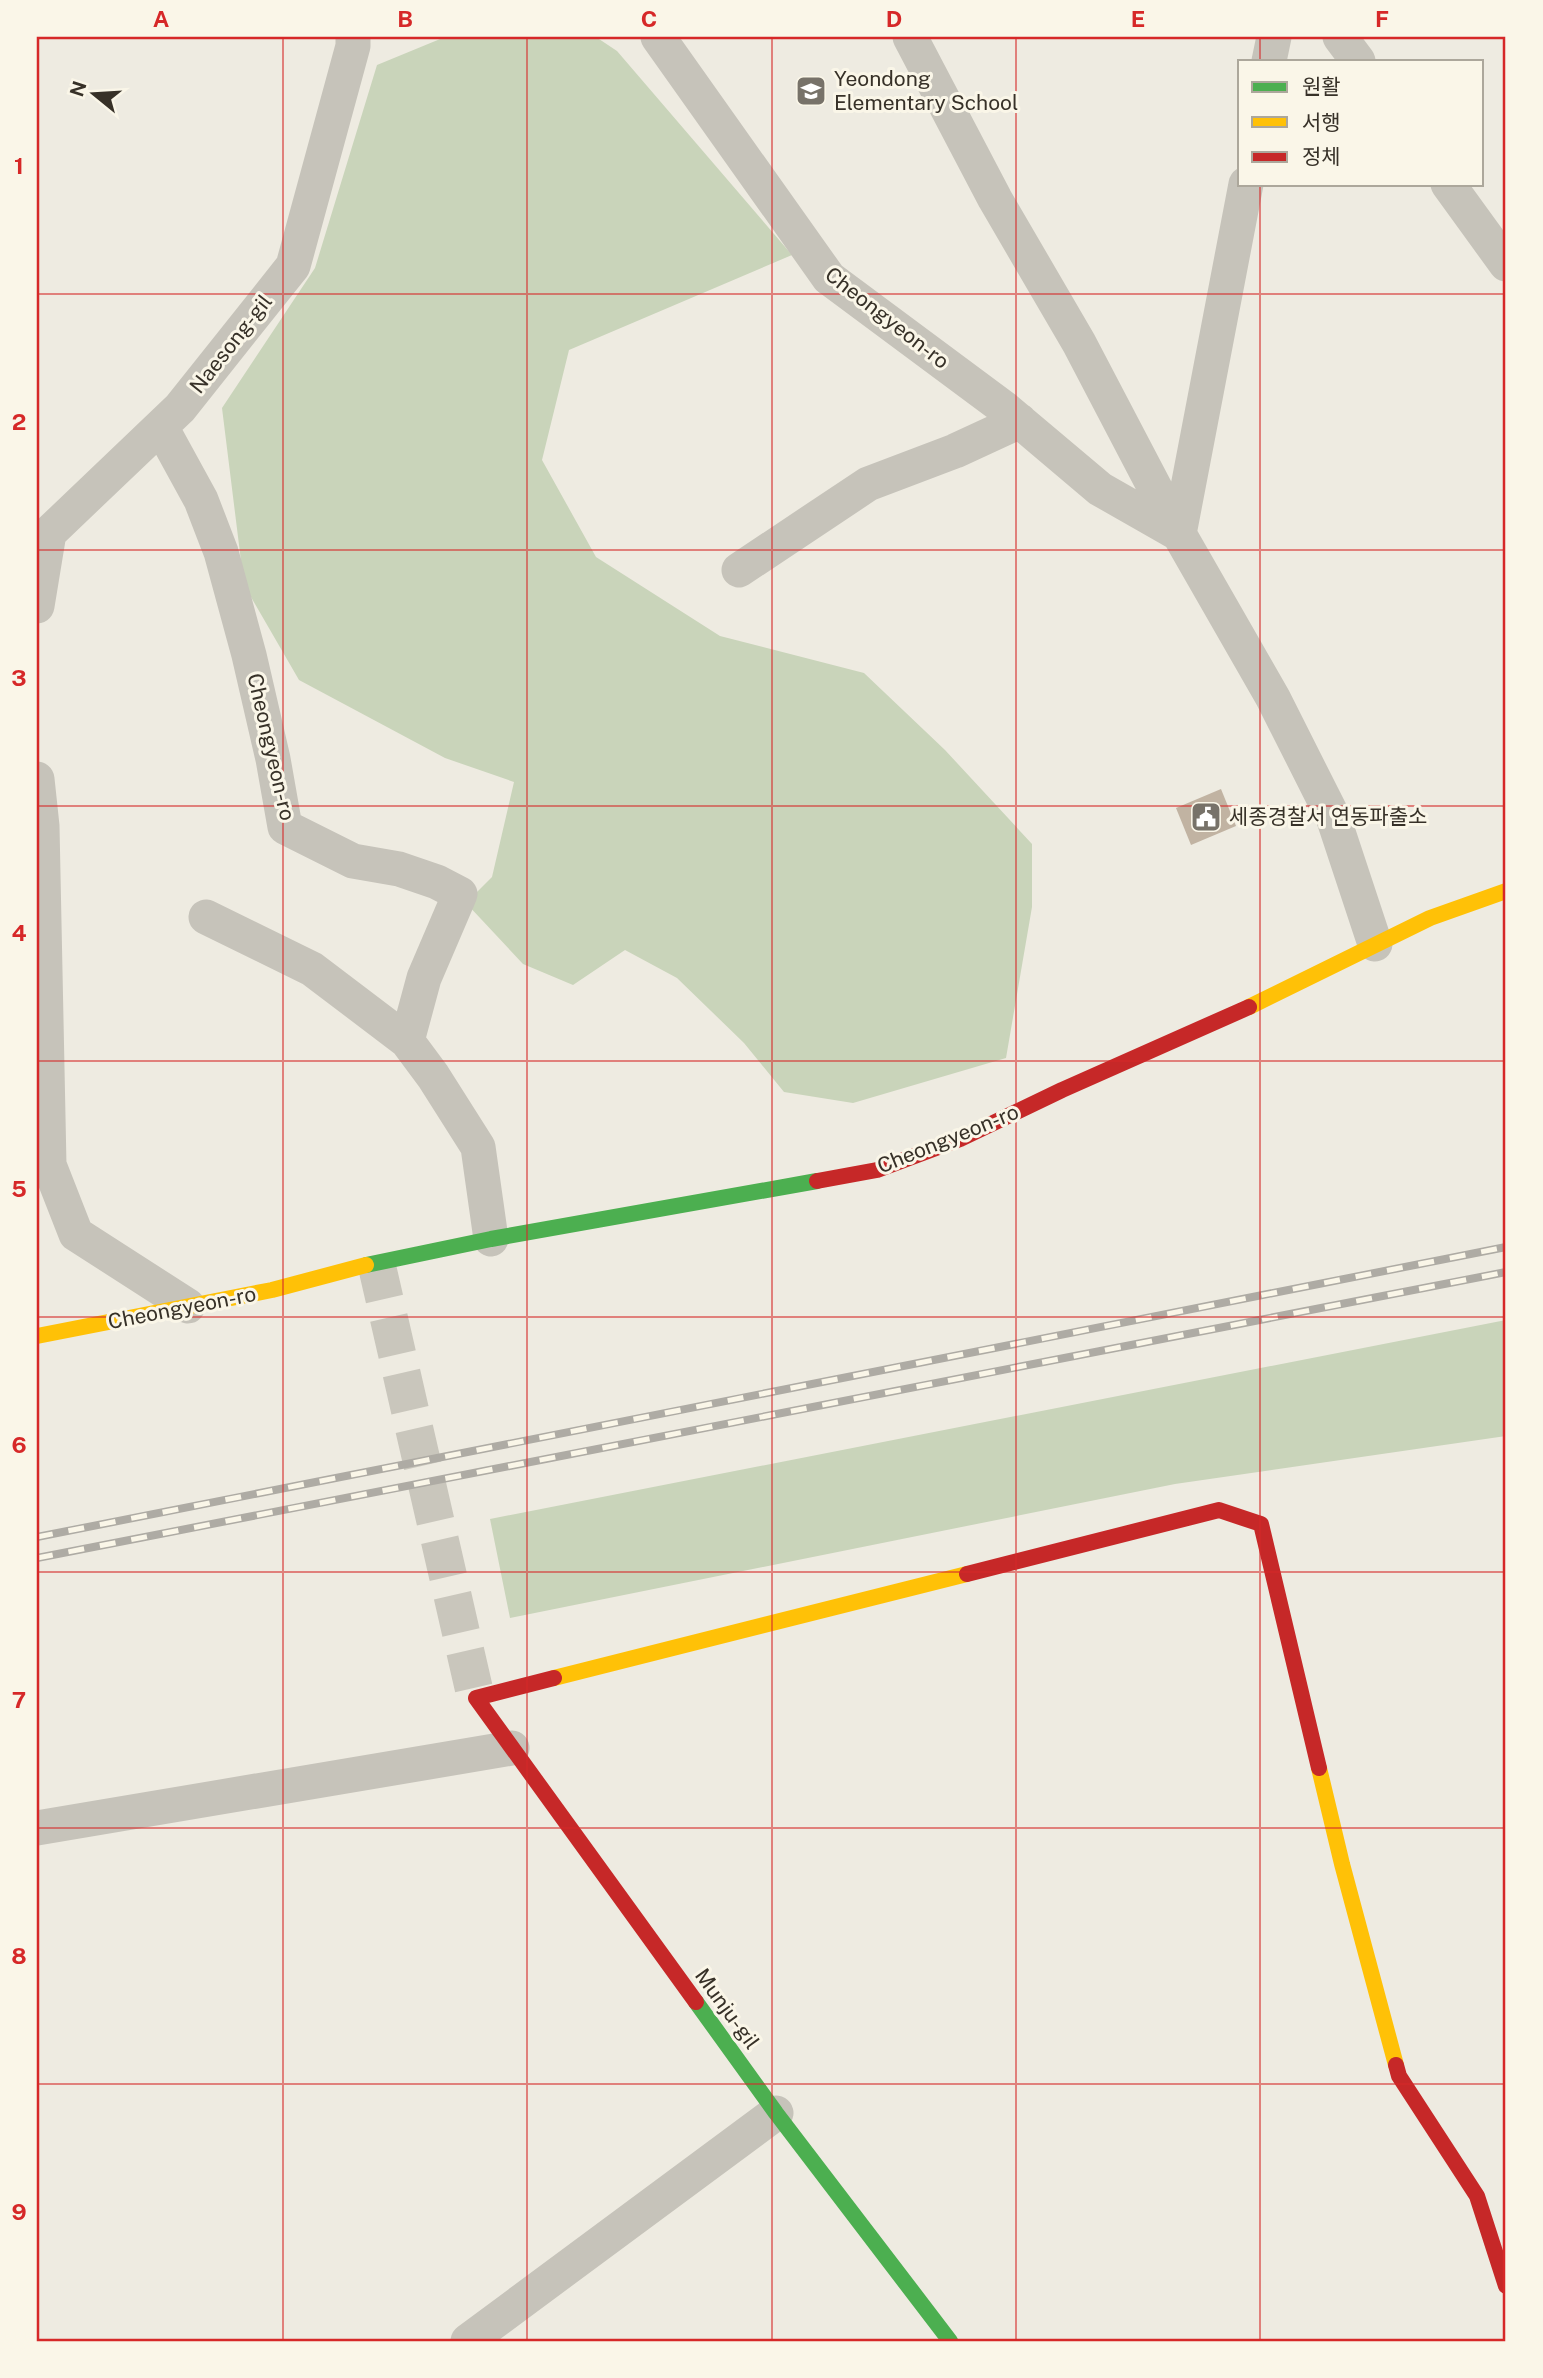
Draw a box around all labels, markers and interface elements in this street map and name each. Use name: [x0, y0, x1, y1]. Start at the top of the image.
text: A: [153, 5, 170, 32]
text: B: [397, 5, 413, 32]
text: C: [641, 5, 657, 32]
text: D: [886, 5, 902, 32]
text: E: [1131, 5, 1145, 32]
text: F: [1375, 5, 1389, 32]
north arrow: [60, 60, 130, 130]
legend: [1238, 60, 1484, 186]
place label: Yeondong Elementary School: [834, 66, 1018, 115]
school or university icon: Yeondong Elementary School: [794, 74, 828, 108]
text: 원활: [1302, 74, 1341, 99]
text: N: [65, 78, 91, 99]
text: 서행: [1302, 110, 1341, 135]
text: 정체: [1302, 144, 1341, 169]
text: 1: [14, 152, 24, 179]
street label: Cheongyeon-ro: [820, 261, 954, 374]
street label: Naesong-gil: [184, 289, 277, 398]
text: 2: [12, 408, 26, 435]
text: 3: [11, 664, 27, 691]
street label: Cheongyeon-ro: [242, 671, 301, 823]
public building icon: 세종경찰서 연동파출소: [1189, 800, 1223, 834]
place label: 세종경찰서 연동파출소: [1229, 804, 1427, 829]
text: 4: [11, 919, 27, 946]
street label: Cheongyeon-ro: [873, 1099, 1022, 1178]
text: 5: [11, 1175, 27, 1202]
street label: Cheongyeon-ro: [106, 1281, 258, 1334]
text: 6: [11, 1431, 27, 1458]
text: 7: [12, 1686, 26, 1713]
text: 8: [11, 1942, 27, 1969]
street label: Munju-gil: [690, 1964, 765, 2054]
text: 9: [11, 2198, 27, 2225]

